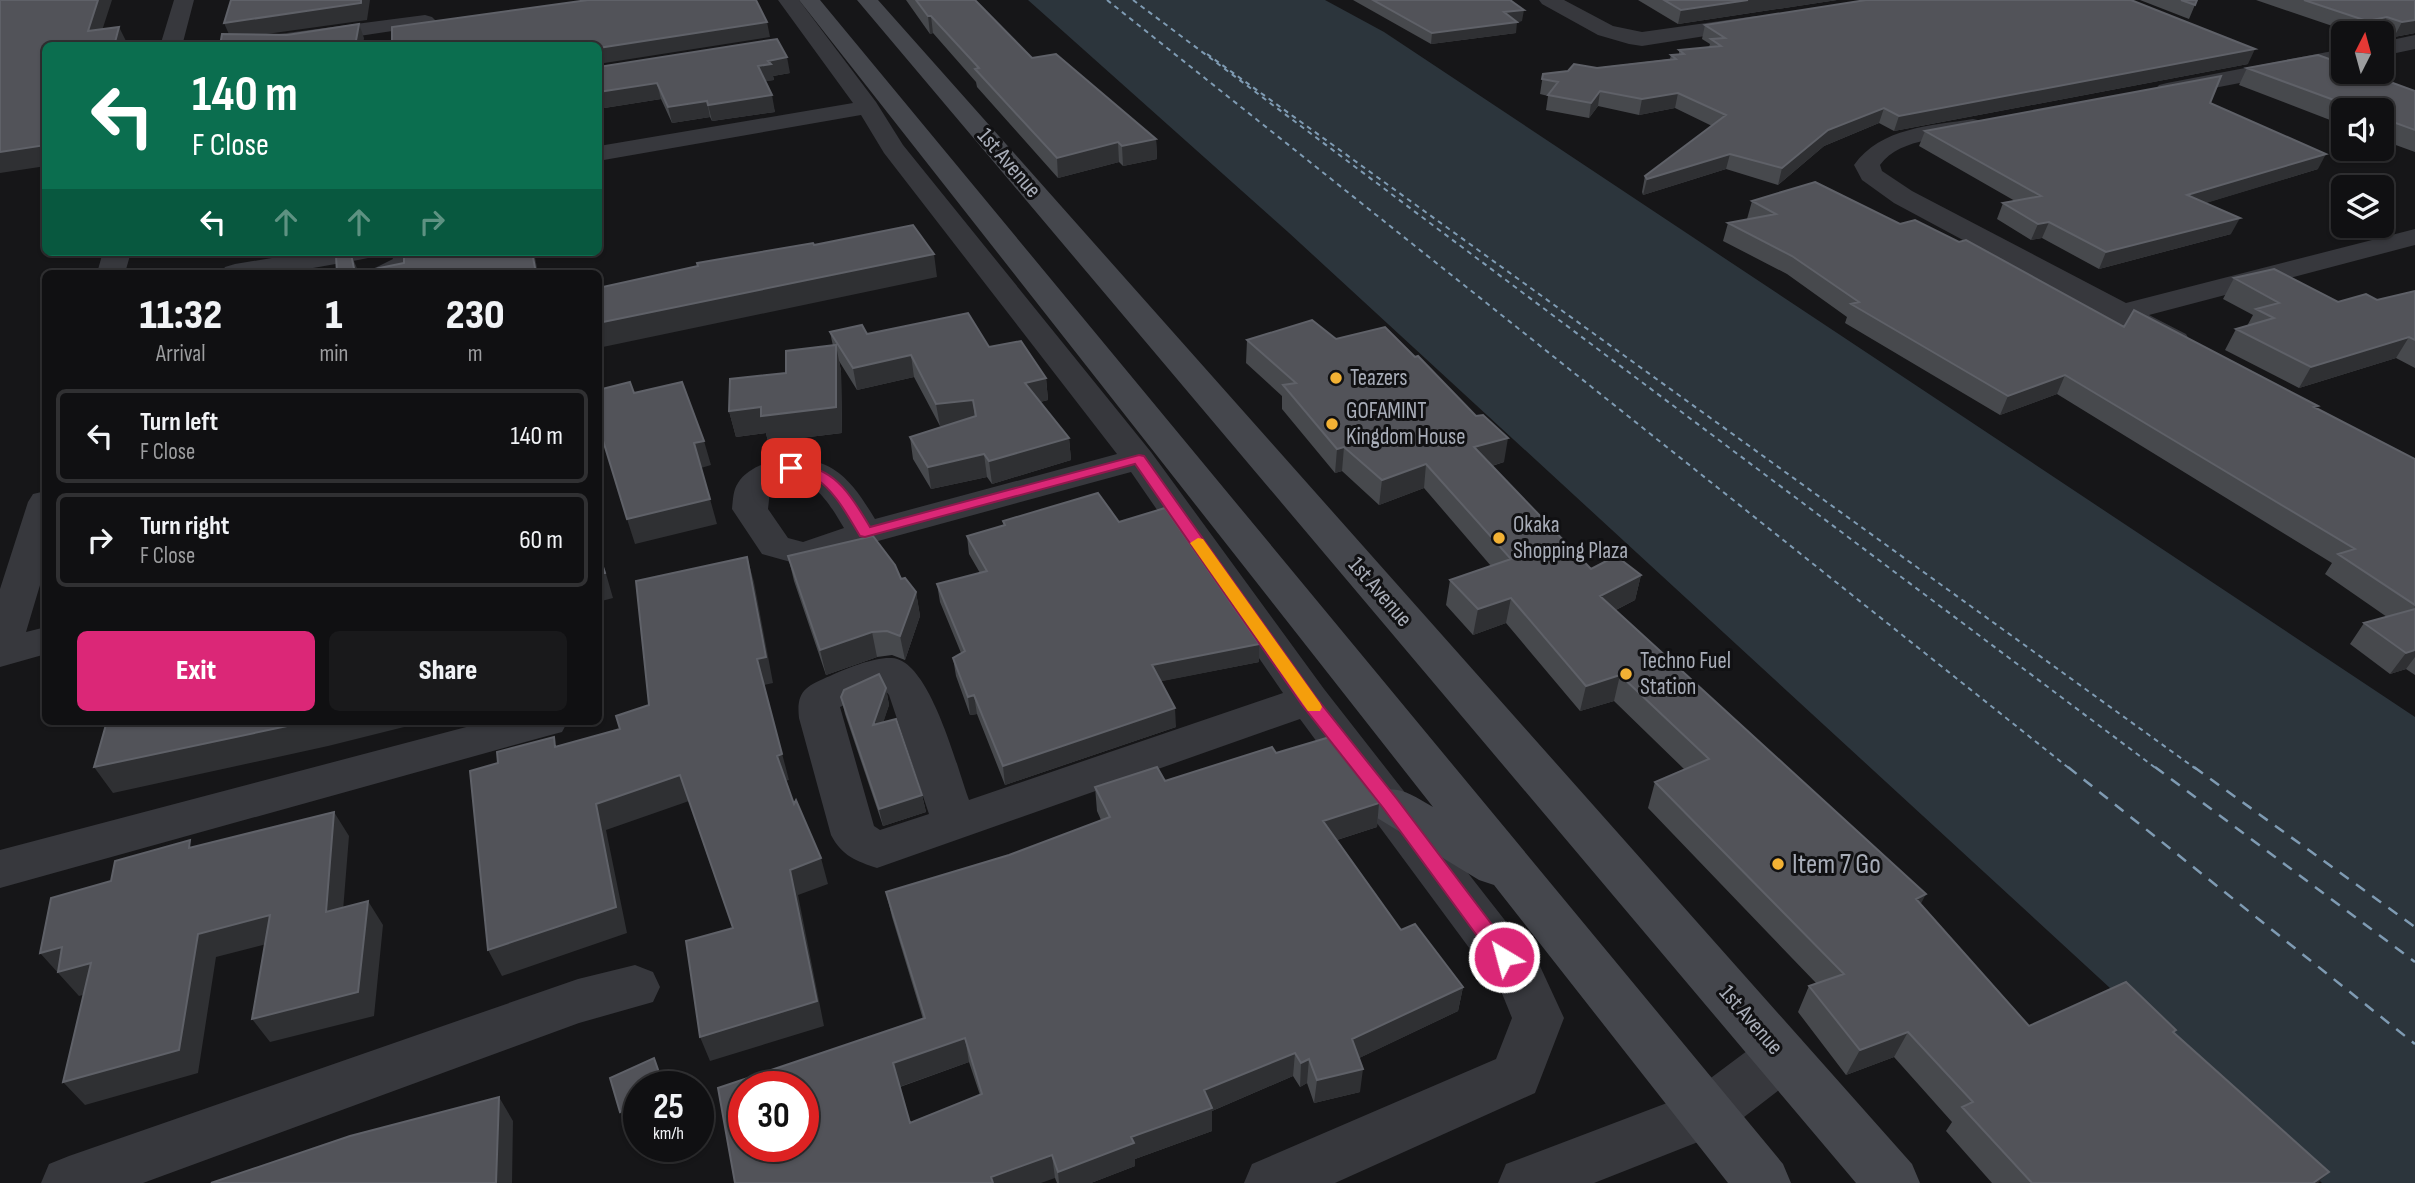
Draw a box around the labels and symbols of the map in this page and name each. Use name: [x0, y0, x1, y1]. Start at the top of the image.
north arrow: [2331, 21, 2394, 84]
street label: 1st Avenue: [971, 122, 1047, 204]
place label: Teazers: [1350, 364, 1408, 392]
marker: Teazers: [1328, 370, 1344, 386]
place label: GOFAMINT Kingdom House: [1346, 397, 1466, 451]
marker: GOFAMINT Kingdom House: [1324, 416, 1340, 432]
pin: [761, 438, 821, 498]
place label: Okaka Shopping Plaza: [1513, 511, 1628, 565]
marker: Okaka Shopping Plaza: [1491, 530, 1507, 546]
street label: 1st Avenue: [1342, 551, 1418, 633]
place label: Techno Fuel Station: [1640, 647, 1731, 701]
marker: Techno Fuel Station: [1618, 666, 1634, 682]
place label: Item 7 Go: [1792, 848, 1881, 881]
marker: Item 7 Go: [1770, 856, 1786, 872]
position arrow: [1467, 920, 1541, 994]
street label: 1st Avenue: [1713, 979, 1789, 1061]
speed limit sign: 30: [728, 1071, 819, 1162]

